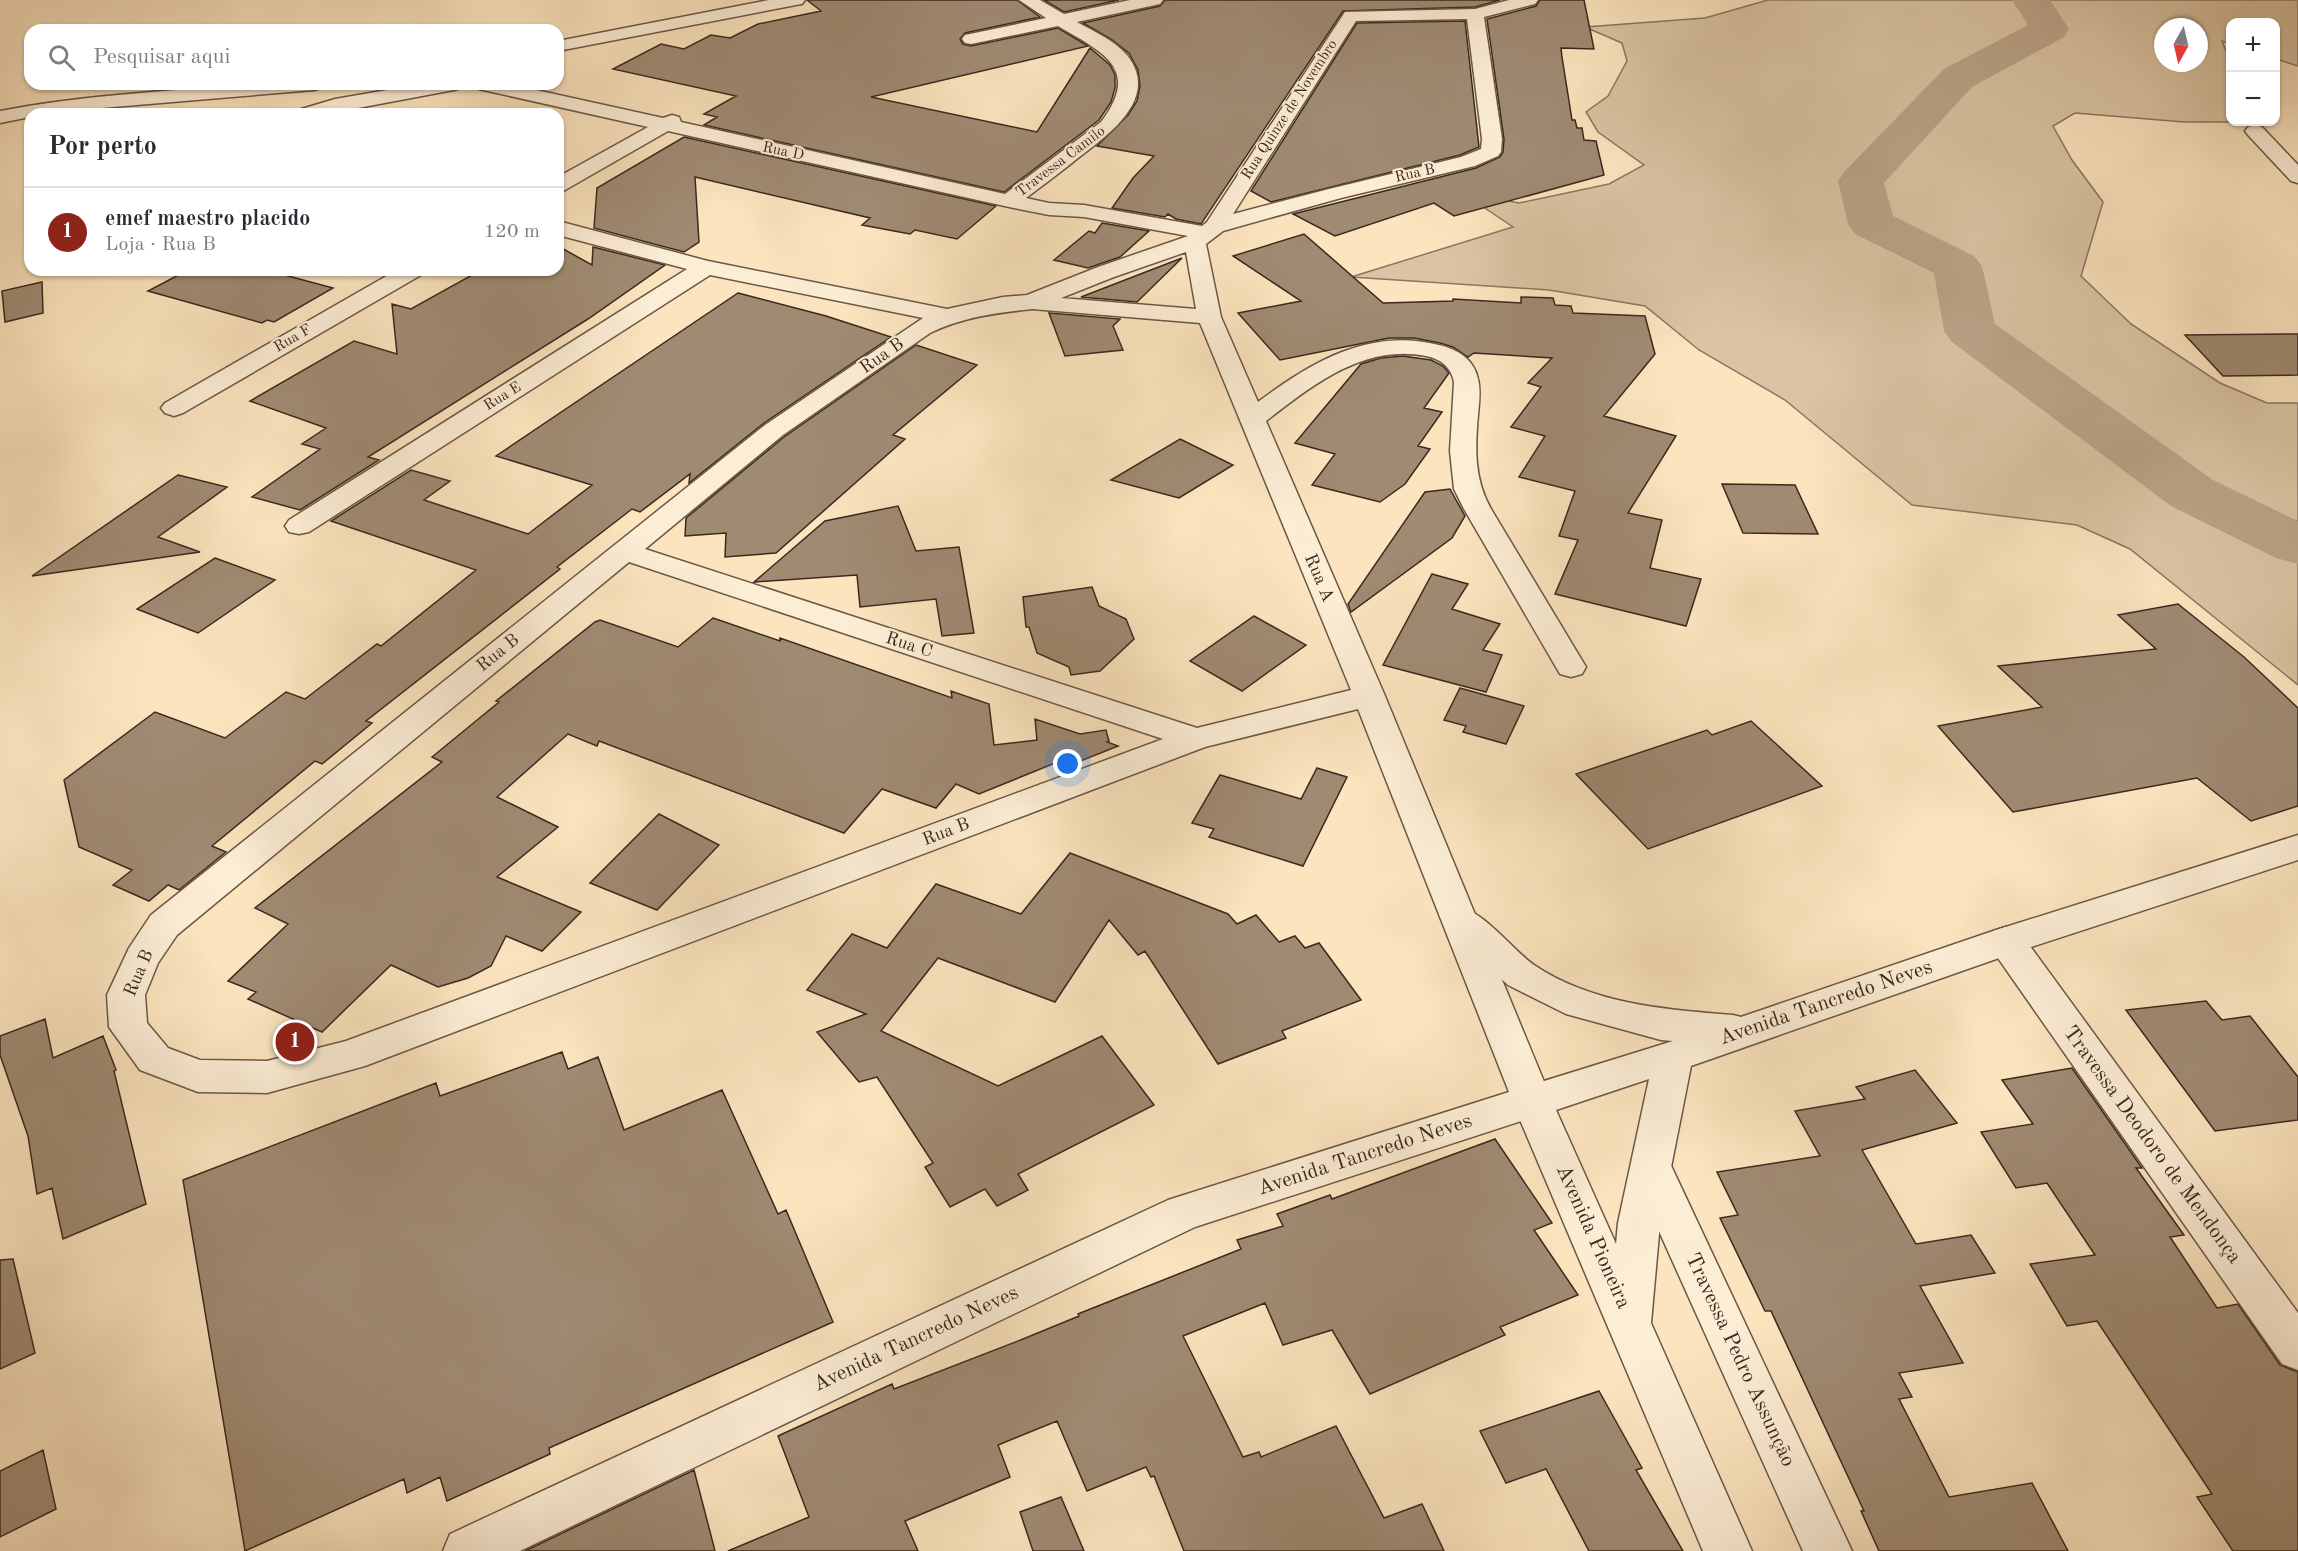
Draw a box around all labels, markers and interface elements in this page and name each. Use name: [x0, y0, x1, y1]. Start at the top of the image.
north arrow: [2154, 18, 2208, 72]
map controls: [2226, 18, 2280, 126]
button: +: [2226, 18, 2280, 72]
search box: [24, 24, 564, 90]
street label: Rua Quinze de Novembro: [1239, 37, 1341, 183]
icon: search: [45, 41, 78, 74]
text: Pesquisar aqui: [93, 46, 230, 68]
button: −: [2226, 72, 2280, 126]
street label: Travessa Camilo: [1014, 124, 1108, 200]
text: Por perto: [48, 134, 157, 160]
street label: Rua D: [761, 140, 805, 164]
street label: Rua B: [1393, 162, 1437, 186]
text: emef maestro placido: [105, 208, 310, 230]
text: 1: [62, 222, 73, 242]
text: 120 m: [484, 222, 540, 242]
text: Loja · Rua B: [105, 235, 216, 255]
street label: Rua F: [272, 322, 314, 356]
street label: Rua B: [857, 335, 907, 377]
street label: Rua E: [482, 380, 524, 414]
street label: Rua A: [1301, 551, 1337, 605]
street label: Rua C: [883, 629, 935, 661]
street label: Rua B: [473, 631, 523, 675]
your location: [1053, 749, 1082, 778]
street label: Rua B: [920, 815, 972, 849]
street label: Rua B: [121, 947, 157, 999]
street label: Avenida Tancredo Neves: [1717, 957, 1935, 1049]
pin: 1: [276, 1020, 314, 1064]
street label: Travessa Deodoro de Mendonça: [2059, 1022, 2245, 1268]
street label: Avenida Tancredo Neves: [1255, 1110, 1475, 1200]
street label: Avenida Pioneira: [1552, 1162, 1634, 1312]
street label: Travessa Pedro Assunção: [1681, 1250, 1799, 1470]
street label: Avenida Tancredo Neves: [810, 1282, 1022, 1396]

